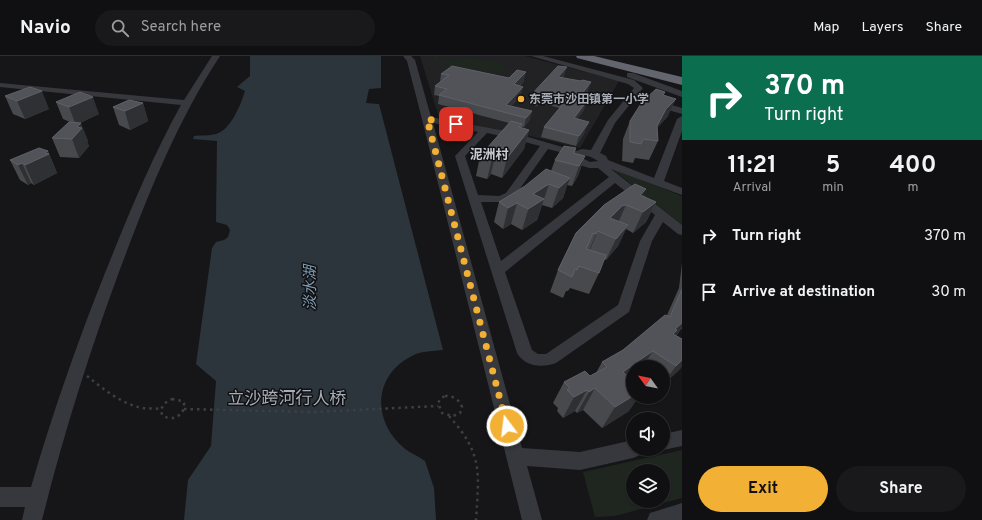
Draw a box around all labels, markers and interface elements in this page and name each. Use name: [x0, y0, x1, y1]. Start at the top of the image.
search box: [95, 10, 375, 46]
text: Navio: [20, 16, 71, 40]
icon: search: [109, 17, 131, 39]
text: Search here: [141, 18, 221, 37]
text: Map: [813, 19, 839, 36]
text: Layers: [861, 19, 903, 36]
text: Share: [925, 19, 962, 36]
text: 370 m: [764, 69, 845, 105]
icon: right: [698, 72, 750, 124]
place label: 东莞市沙田镇第一小学: [529, 92, 649, 108]
marker: 东莞市沙田镇第一小学: [516, 94, 526, 104]
text: Turn right: [764, 104, 844, 127]
pin: [439, 107, 473, 141]
icon: arrive: [445, 113, 467, 135]
district label: 泥洲村: [469, 147, 509, 164]
text: 11:21: [727, 151, 777, 181]
text: 5: [826, 151, 840, 181]
text: 400: [889, 151, 936, 181]
text: Arrival: [733, 180, 772, 196]
text: min: [822, 180, 844, 196]
text: m: [907, 180, 918, 196]
icon: right: [698, 225, 720, 247]
text: Turn right: [732, 227, 801, 246]
text: 370 m: [924, 227, 966, 246]
water label: 淡水湖: [302, 264, 321, 311]
icon: arrive: [698, 281, 720, 303]
text: Arrive at destination: [732, 283, 875, 302]
text: 30 m: [931, 283, 966, 302]
north arrow: [626, 360, 670, 404]
map controls: [626, 360, 670, 508]
street label: 立沙跨河行人桥: [228, 388, 347, 411]
position arrow: [486, 405, 528, 447]
button: sound: [626, 412, 670, 456]
button: layers: [626, 464, 670, 508]
button: Exit: [698, 466, 828, 512]
button: Share: [836, 466, 966, 512]

